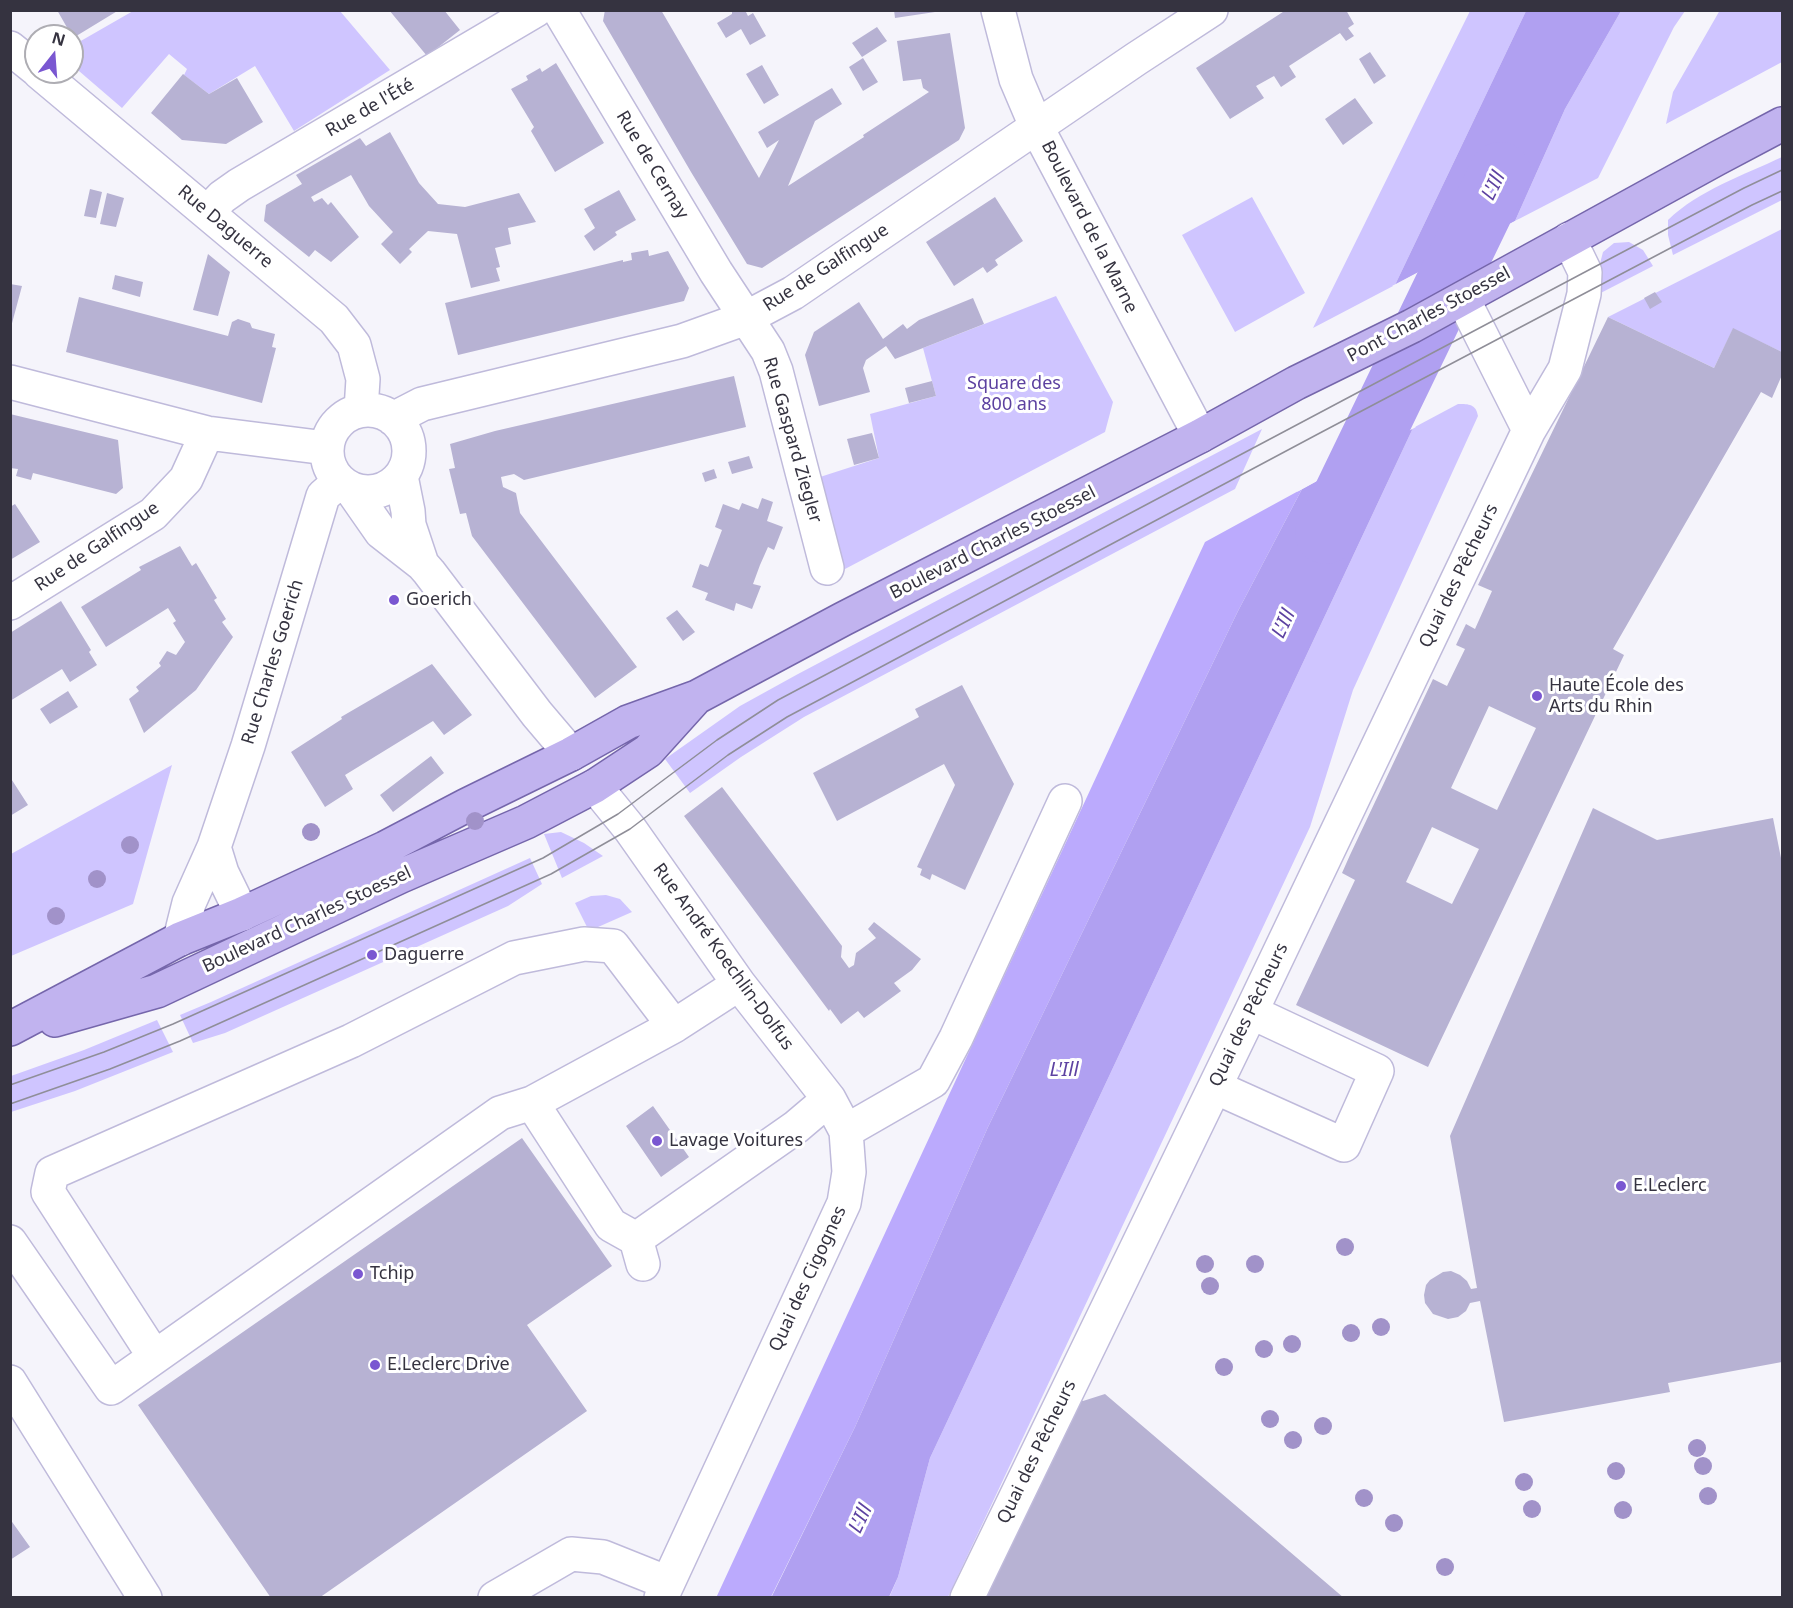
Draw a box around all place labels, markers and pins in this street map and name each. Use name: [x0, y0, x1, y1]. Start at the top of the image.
place label: Goerich: [406, 589, 472, 611]
marker: Goerich: [387, 593, 401, 607]
place label: Haute École des Arts du Rhin: [1549, 675, 1684, 718]
marker: Haute École des Arts du Rhin: [1530, 689, 1544, 703]
place label: Daguerre: [384, 944, 464, 966]
marker: Daguerre: [365, 948, 379, 962]
place label: Lavage Voitures: [669, 1130, 803, 1152]
marker: Lavage Voitures: [650, 1134, 664, 1148]
place label: E.Leclerc: [1633, 1175, 1707, 1197]
marker: E.Leclerc: [1614, 1179, 1628, 1193]
place label: Tchip: [370, 1263, 414, 1285]
marker: Tchip: [351, 1267, 365, 1281]
place label: E.Leclerc Drive: [387, 1354, 510, 1376]
marker: E.Leclerc Drive: [368, 1358, 382, 1372]

